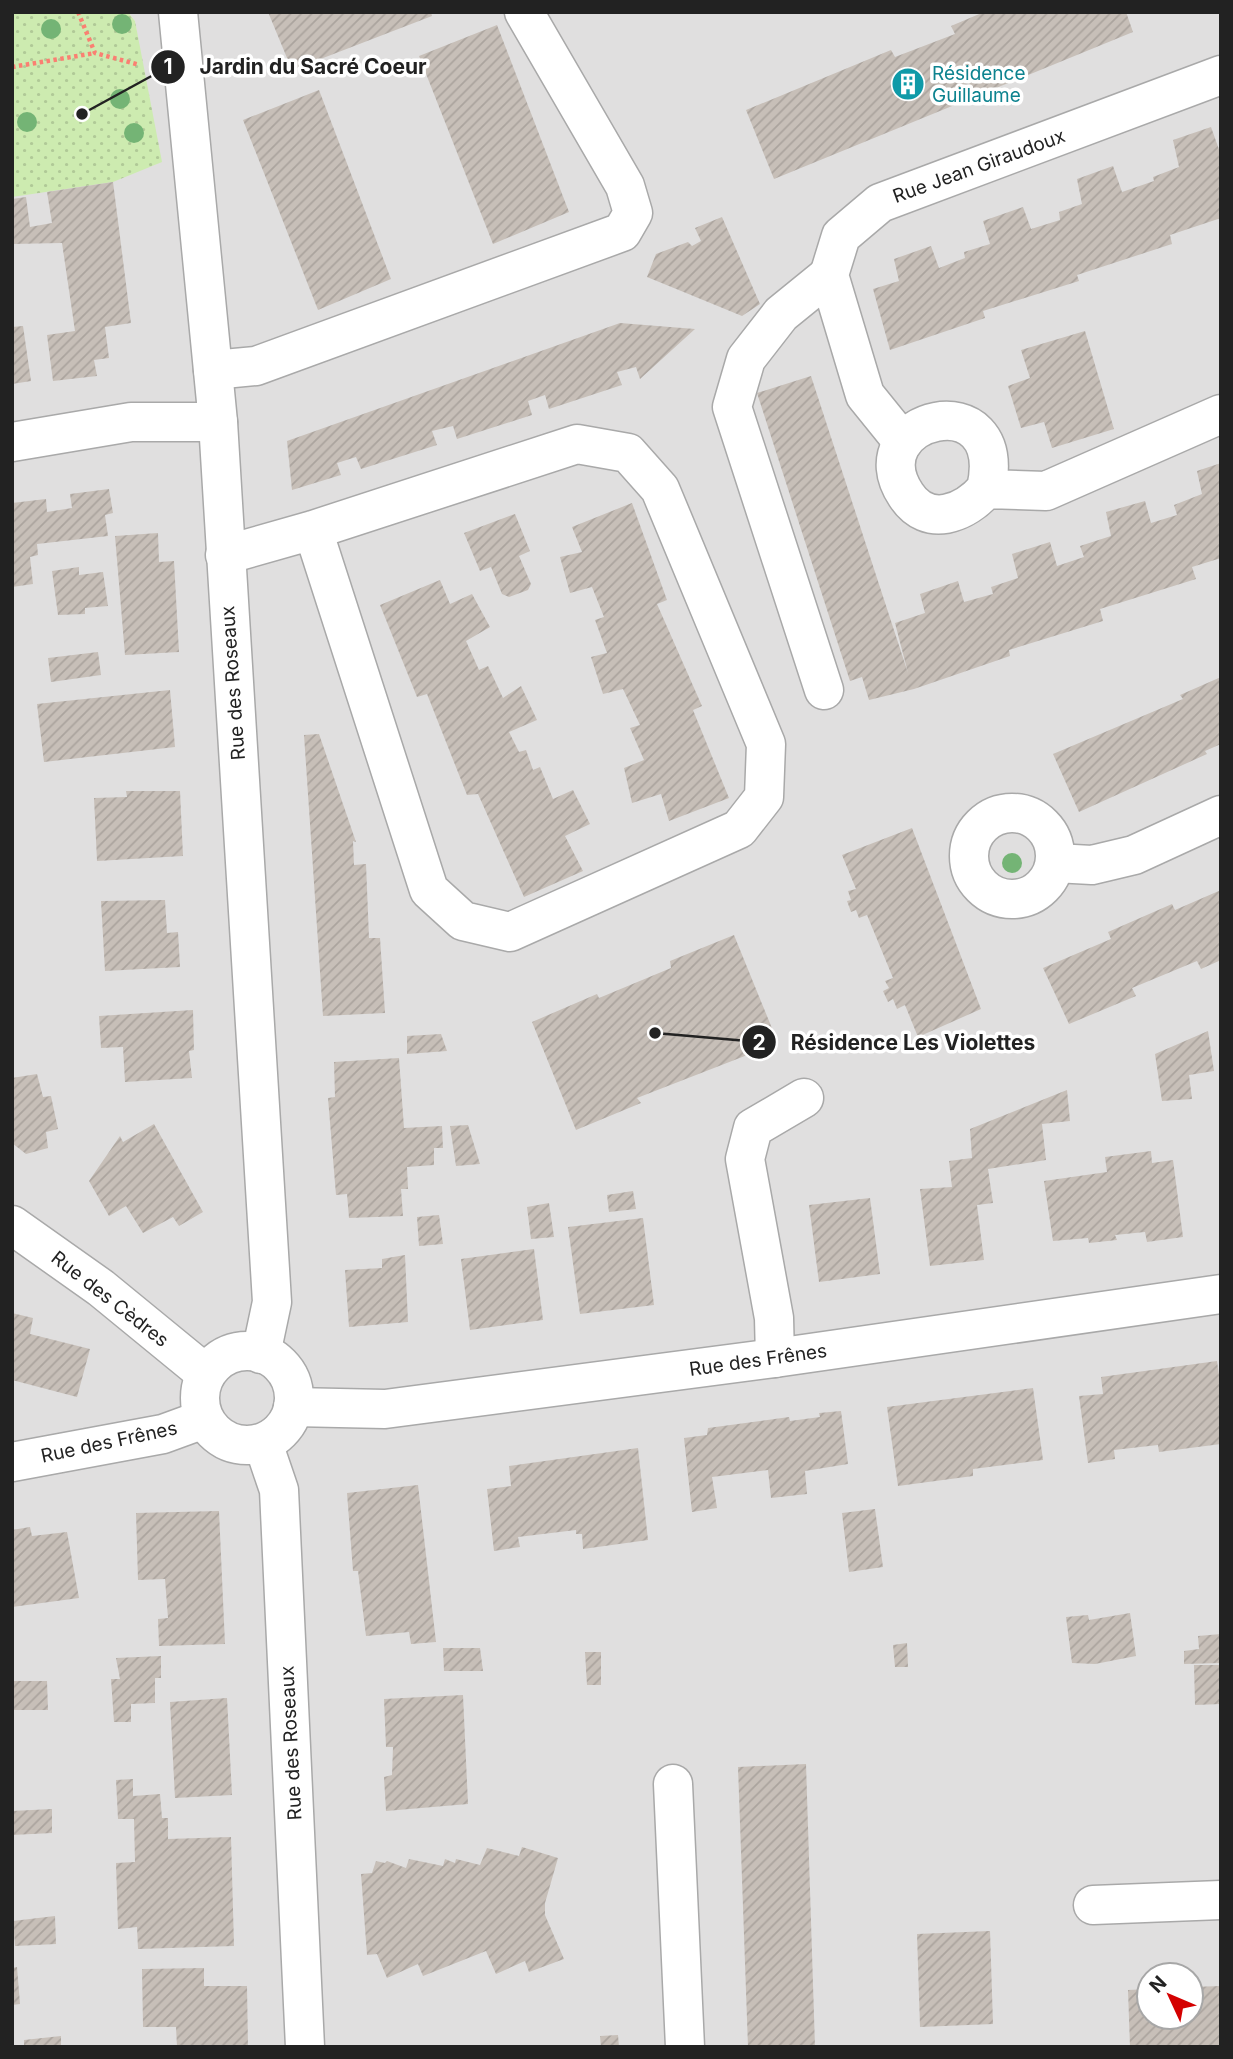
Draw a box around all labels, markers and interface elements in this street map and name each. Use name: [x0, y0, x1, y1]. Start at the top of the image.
callout: Jardin du Sacré Coeur: [151, 46, 441, 88]
text: 1: [163, 54, 173, 79]
text: Jardin du Sacré Coeur: [199, 54, 427, 79]
place label: Résidence Guillaume: [932, 62, 1026, 107]
building icon: Résidence Guillaume: [889, 65, 927, 103]
street label: Rue Jean Giraudoux: [890, 124, 1068, 208]
street label: Rue des Roseaux: [216, 605, 250, 761]
callout: Résidence Les Violettes: [742, 1021, 1049, 1063]
text: 2: [752, 1030, 766, 1055]
text: Résidence Les Violettes: [791, 1030, 1035, 1055]
street label: Rue des Cèdres: [47, 1246, 173, 1352]
street label: Rue des Frênes: [688, 1339, 828, 1381]
street label: Rue des Frênes: [39, 1416, 179, 1468]
street label: Rue des Roseaux: [275, 1665, 307, 1821]
north arrow: [1135, 1961, 1205, 2031]
text: N: [1145, 1971, 1171, 1998]

